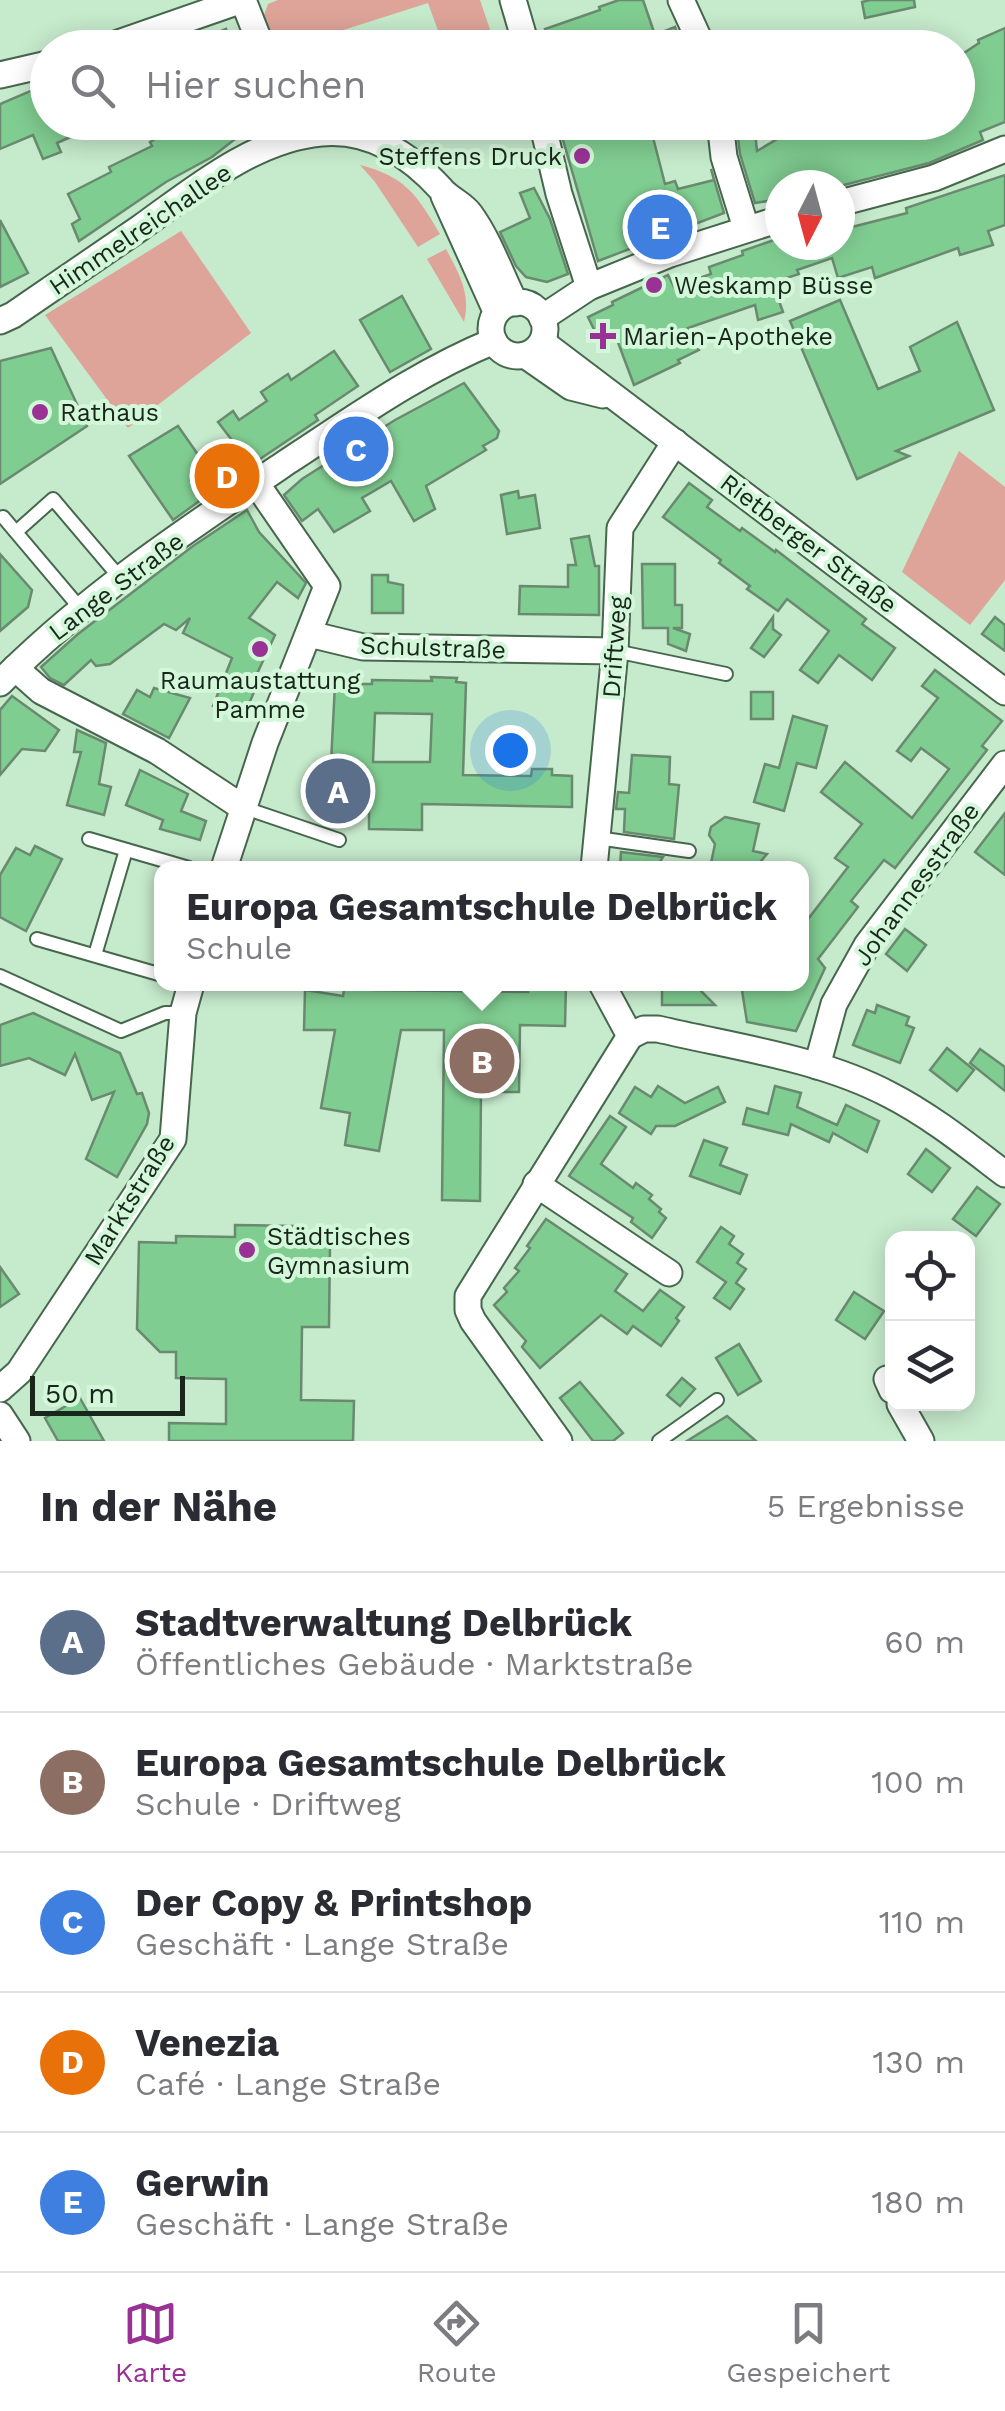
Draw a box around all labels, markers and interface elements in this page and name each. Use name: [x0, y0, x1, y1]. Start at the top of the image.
search box: [30, 30, 975, 140]
icon: search: [65, 58, 120, 113]
text: Hier suchen: [145, 63, 366, 107]
place label: Steffens Druck: [379, 142, 562, 171]
marker: Steffens Druck: [571, 145, 593, 167]
street label: Himmelreichallee: [44, 158, 237, 301]
north arrow: [765, 170, 855, 260]
pin: E: [628, 190, 692, 264]
place label: Weskamp Büsse: [674, 271, 873, 300]
marker: Weskamp Büsse: [643, 274, 665, 296]
place label: Marien-Apotheke: [623, 322, 833, 351]
marker: Marien-Apotheke: [592, 325, 614, 347]
place label: Rathaus: [60, 398, 159, 427]
marker: Rathaus: [29, 401, 51, 423]
pin: C: [324, 412, 388, 486]
pin: D: [194, 438, 260, 514]
street label: Rietberger Straße: [715, 468, 903, 619]
street label: Lange Straße: [43, 526, 189, 646]
street label: Driftweg: [596, 594, 633, 699]
street label: Schulstraße: [359, 630, 506, 665]
marker: Raumaustattung Pamme: [249, 638, 271, 660]
place label: Raumaustattung Pamme: [160, 666, 361, 724]
your location: [485, 725, 536, 776]
pin: A: [306, 754, 370, 828]
street label: Johannesstraße: [847, 797, 985, 972]
popup: [154, 861, 809, 991]
text: Europa Gesamtschule Delbrück: [186, 885, 777, 929]
text: Schule: [186, 929, 292, 967]
pin: B: [450, 1024, 514, 1098]
street label: Marktstraße: [78, 1130, 181, 1271]
place label: Städtisches Gymnasium: [267, 1222, 411, 1280]
map controls: [885, 1231, 975, 1411]
button: locate: [885, 1231, 975, 1321]
marker: Städtisches Gymnasium: [236, 1239, 258, 1261]
button: layers: [885, 1321, 975, 1411]
scale bar: [30, 1371, 185, 1416]
text: 50 m: [45, 1377, 115, 1410]
text: In der Nähe: [40, 1482, 277, 1531]
text: 5 Ergebnisse: [767, 1487, 965, 1525]
text: Stadtverwaltung Delbrück: [135, 1601, 632, 1645]
text: A: [62, 1623, 83, 1661]
text: 60 m: [884, 1623, 965, 1661]
text: Öffentliches Gebäude · Marktstraße: [135, 1645, 694, 1683]
text: Europa Gesamtschule Delbrück: [135, 1741, 726, 1785]
text: B: [62, 1763, 83, 1801]
text: 100 m: [871, 1763, 965, 1801]
text: Schule · Driftweg: [135, 1785, 401, 1823]
text: Der Copy & Printshop: [135, 1881, 532, 1925]
text: C: [62, 1903, 83, 1941]
text: 110 m: [879, 1903, 965, 1941]
text: Geschäft · Lange Straße: [135, 1925, 509, 1963]
text: Venezia: [135, 2021, 279, 2065]
text: D: [61, 2043, 84, 2081]
text: 130 m: [873, 2043, 965, 2081]
text: Café · Lange Straße: [135, 2065, 441, 2103]
text: Gerwin: [135, 2161, 270, 2205]
text: E: [62, 2183, 83, 2221]
text: 180 m: [871, 2183, 965, 2221]
text: Geschäft · Lange Straße: [135, 2205, 509, 2243]
tab: Karte: [115, 2296, 187, 2389]
tab: Route: [417, 2296, 497, 2389]
tab: Gespeichert: [726, 2296, 890, 2389]

